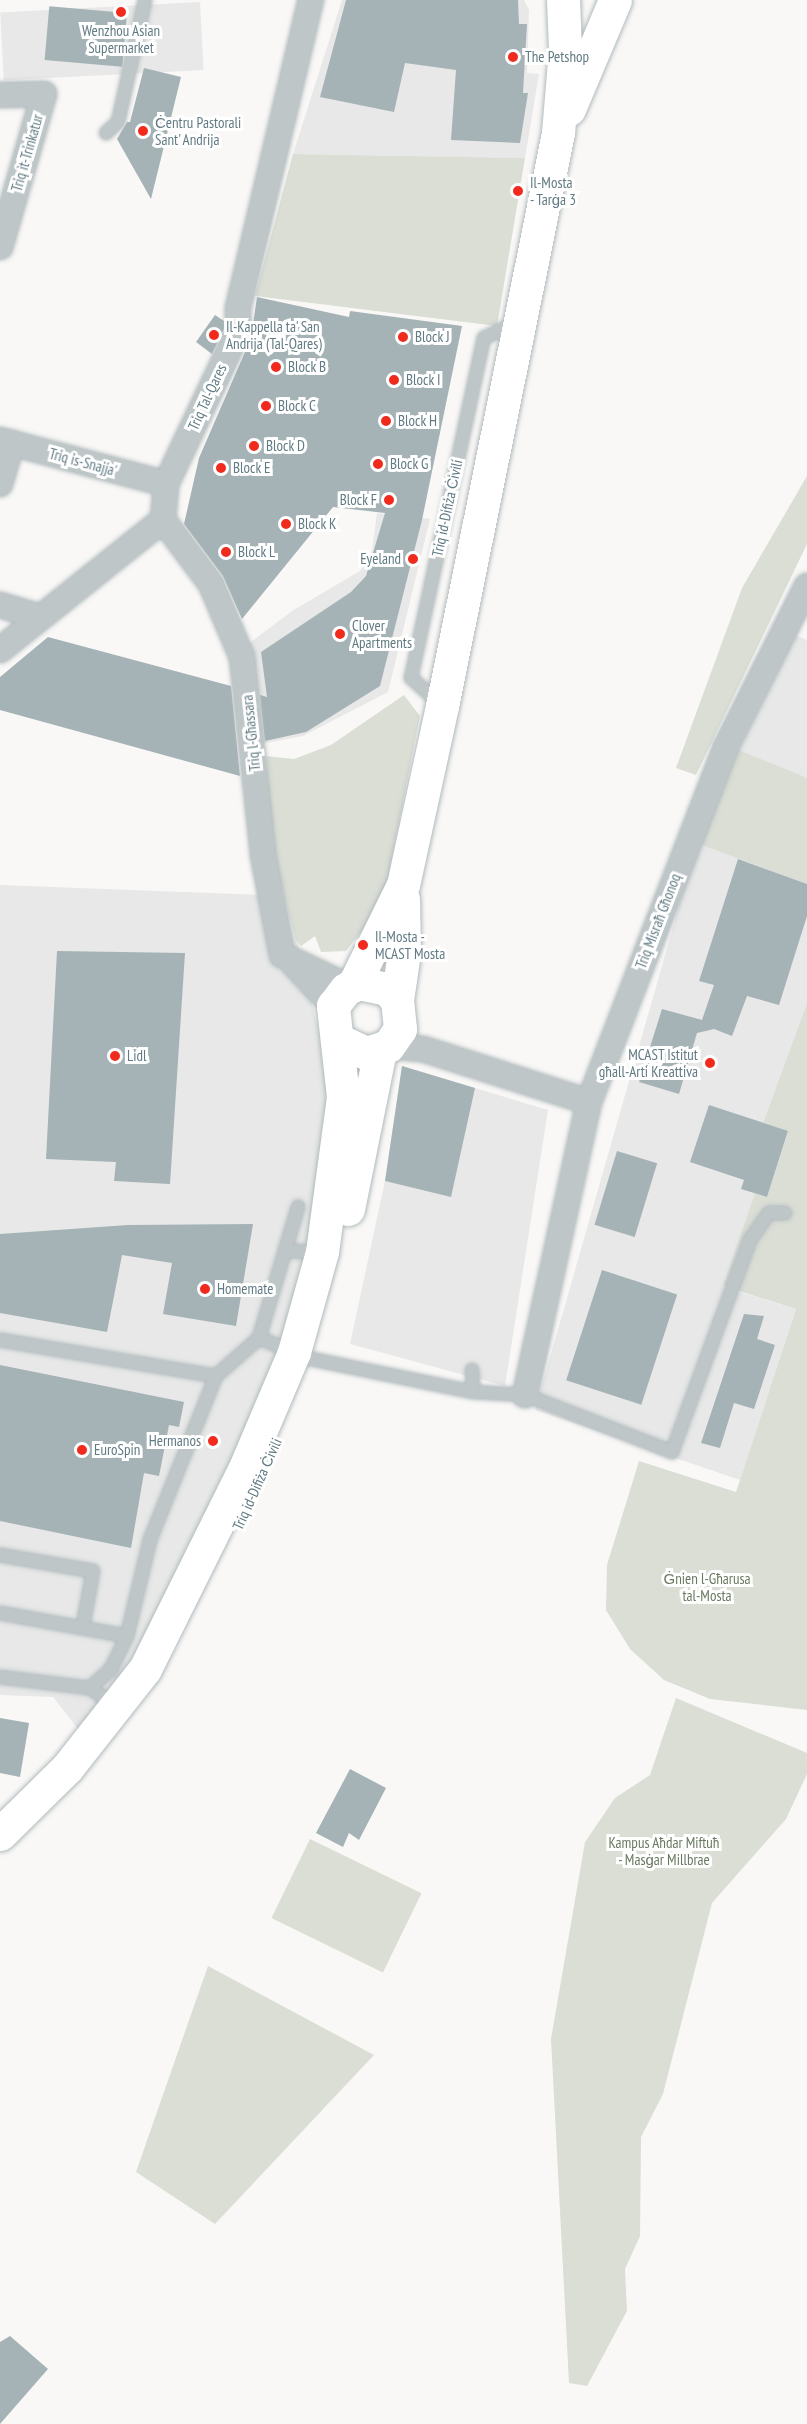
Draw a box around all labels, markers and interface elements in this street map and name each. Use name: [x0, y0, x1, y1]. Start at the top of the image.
marker: Wenzhou Asian Supermarket: [114, 5, 128, 19]
place label: Wenzhou Asian Supermarket: [82, 21, 160, 56]
place label: The Petshop: [525, 48, 589, 66]
marker: The Petshop: [506, 50, 520, 64]
street label: Triq it-Trinkatur: [7, 112, 47, 194]
place label: Ċentru Pastorali Sant' Andrija: [155, 113, 241, 148]
marker: Ċentru Pastorali Sant' Andrija: [136, 124, 150, 138]
place label: Il-Mosta - Tarġa 3: [530, 173, 577, 208]
marker: Il-Mosta - Tarġa 3: [511, 184, 525, 198]
place label: Il-Kappella ta' San Andrija (Tal-Qares): [226, 317, 322, 352]
marker: Il-Kappella ta' San Andrija (Tal-Qares): [207, 328, 221, 342]
place label: Block J: [415, 328, 450, 346]
marker: Block J: [396, 330, 410, 344]
place label: Block B: [288, 358, 326, 376]
marker: Block B: [269, 360, 283, 374]
street label: Triq Tal-Qares: [184, 361, 230, 433]
place label: Block I: [406, 371, 441, 389]
marker: Block I: [387, 373, 401, 387]
place label: Block C: [278, 397, 316, 415]
marker: Block C: [259, 399, 273, 413]
place label: Block H: [398, 412, 437, 430]
marker: Block H: [379, 414, 393, 428]
place label: Block D: [266, 437, 305, 455]
marker: Block D: [247, 439, 261, 453]
street label: Triq is-Snajja': [47, 444, 119, 480]
place label: Block G: [390, 455, 429, 473]
marker: Block G: [371, 457, 385, 471]
street label: Triq id-Difiża Ċivili: [428, 458, 466, 558]
place label: Block E: [233, 459, 271, 477]
marker: Block E: [214, 461, 228, 475]
place label: Block F: [339, 491, 377, 509]
marker: Block F: [382, 493, 396, 507]
place label: Block K: [298, 515, 337, 533]
marker: Block K: [279, 517, 293, 531]
place label: Block L: [238, 543, 276, 561]
marker: Block L: [219, 545, 233, 559]
place label: Eyeland: [360, 550, 401, 568]
marker: Eyeland: [406, 552, 420, 566]
place label: Clover Apartments: [352, 616, 412, 651]
marker: Clover Apartments: [333, 627, 347, 641]
street label: Triq l-Għassara: [238, 694, 264, 772]
street label: Triq Misraħ Għonoq: [632, 871, 684, 971]
place label: Il-Mosta - MCAST Mosta: [375, 927, 446, 962]
marker: Il-Mosta - MCAST Mosta: [356, 938, 370, 952]
place label: MCAST Istitut għall-Arti Kreattiva: [599, 1045, 698, 1080]
place label: Lidl: [127, 1047, 146, 1065]
marker: Lidl: [108, 1049, 122, 1063]
marker: MCAST Istitut għall-Arti Kreattiva: [703, 1056, 717, 1070]
place label: Homemate: [217, 1280, 273, 1298]
marker: Homemate: [198, 1282, 212, 1296]
place label: Hermanos: [149, 1432, 201, 1450]
marker: Hermanos: [206, 1434, 220, 1448]
street label: Triq id-Difiża Ċivili: [229, 1435, 285, 1533]
place label: EuroSpin: [94, 1441, 140, 1459]
marker: EuroSpin: [75, 1443, 89, 1457]
park label: Ġnien l-Għarusa tal-Mosta: [663, 1569, 751, 1604]
park label: Kampus Aħdar Miftuħ - Masġar Millbrae: [608, 1833, 720, 1868]

